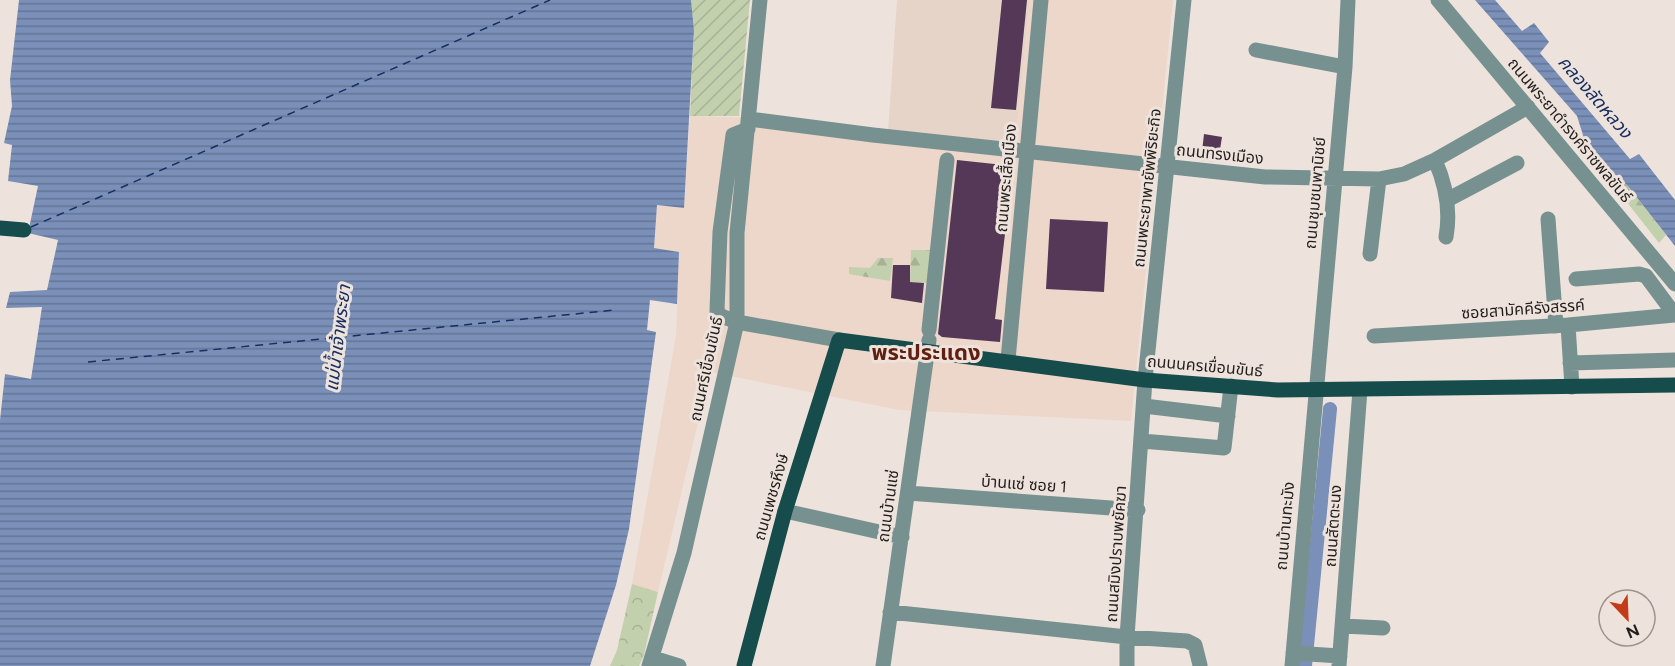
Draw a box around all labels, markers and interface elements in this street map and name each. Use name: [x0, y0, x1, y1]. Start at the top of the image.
water label: คลองลัดหลวง: [1553, 51, 1638, 144]
street label: ถนนพระยาดำรงค์ราชพลขันธ์: [1504, 54, 1636, 206]
street label: ถนนพระยาพายัพพิริยะกิจ: [1129, 108, 1165, 268]
street label: ถนนพระเสื้อเมือง: [990, 123, 1020, 233]
street label: ถนนชุมชนพานิชย์: [1301, 136, 1329, 250]
street label: ถนนทรงเมือง: [1175, 140, 1265, 168]
water label: แม่น้ำเจ้าพระยา: [319, 283, 356, 392]
street label: ซอยสามัคคีรังสรรค์: [1461, 295, 1585, 323]
street label: ถนนศรีเขื่อนขันธ์: [684, 314, 726, 423]
district label: พระประแดง: [872, 339, 980, 366]
street label: ถนนนครเขื่อนขันธ์: [1146, 349, 1264, 381]
street label: ถนนเพชรหึงษ์: [750, 451, 792, 543]
street label: ถนนบ้านแซ่: [874, 469, 902, 543]
street label: บ้านแซ่ ซอย 1: [981, 472, 1067, 496]
street label: ถนนบ้านทะมัง: [1272, 481, 1298, 571]
street label: ถนนสัตตะนง: [1321, 484, 1345, 568]
street label: ถนนสมิงปราบพยัคฆา: [1102, 485, 1130, 623]
north arrow: [1597, 588, 1657, 648]
text: N: [1623, 620, 1642, 643]

